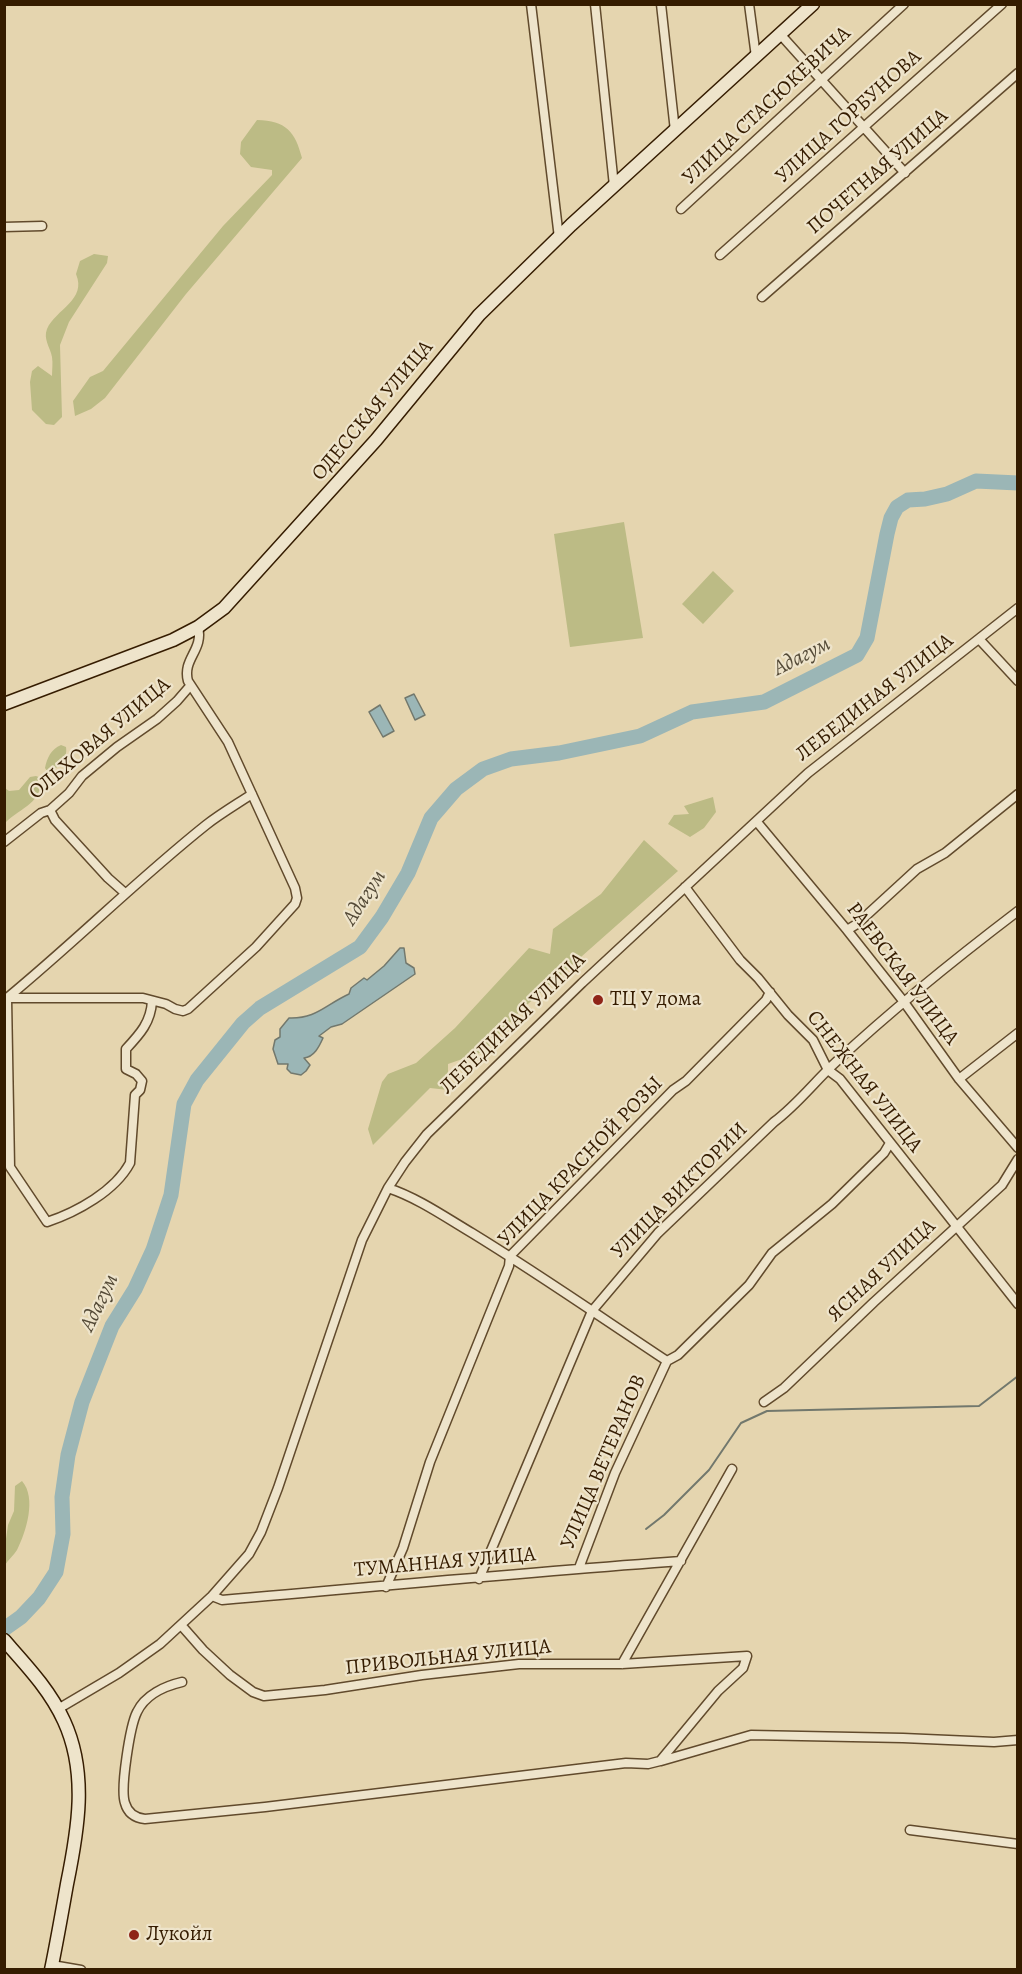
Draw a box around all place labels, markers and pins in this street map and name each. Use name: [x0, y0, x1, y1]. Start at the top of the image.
place label: ТЦ У дома: [610, 987, 702, 1013]
marker: ТЦ У дома: [591, 993, 605, 1007]
place label: Лукойл: [146, 1922, 212, 1948]
marker: Лукойл: [127, 1928, 141, 1942]

